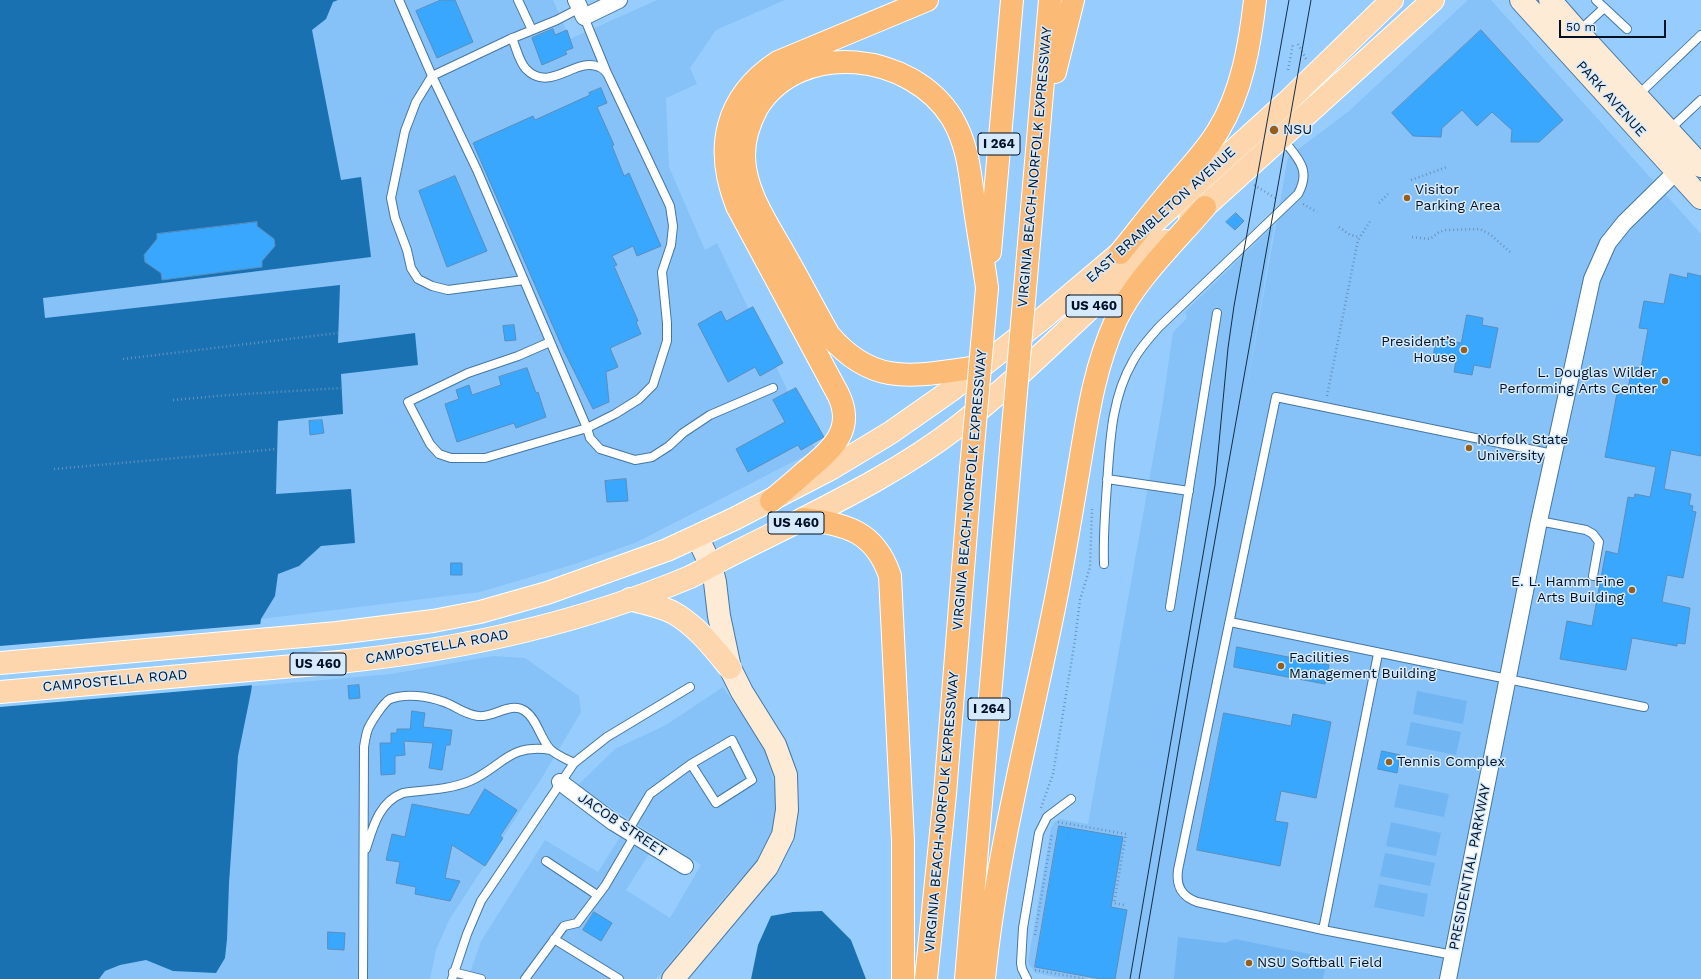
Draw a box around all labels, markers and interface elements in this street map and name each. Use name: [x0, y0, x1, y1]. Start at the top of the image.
scale bar: [1561, 12, 1668, 38]
text: 50 m: [1566, 20, 1596, 34]
street label: VIRGINIA BEACH-NORFOLK EXPRESSWAY: [1014, 26, 1056, 308]
street label: PARK AVENUE: [1573, 58, 1649, 140]
place label: NSU: [1283, 122, 1312, 138]
marker: NSU: [1268, 124, 1280, 136]
road number: I 264: [978, 133, 1020, 155]
street label: EAST BRAMBLETON AVENUE: [1083, 143, 1239, 287]
place label: Visitor Parking Area: [1415, 182, 1500, 214]
marker: Visitor Parking Area: [1402, 193, 1412, 203]
road number: US 460: [1066, 295, 1122, 317]
place label: President’s House: [1381, 334, 1456, 366]
marker: President’s House: [1459, 345, 1469, 355]
street label: VIRGINIA BEACH-NORFOLK EXPRESSWAY: [949, 349, 991, 631]
place label: L. Douglas Wilder Performing Arts Center: [1499, 365, 1657, 398]
marker: L. Douglas Wilder Performing Arts Center: [1660, 376, 1670, 386]
place label: Norfolk State University: [1477, 432, 1568, 464]
marker: Norfolk State University: [1464, 443, 1474, 453]
road number: US 460: [768, 512, 824, 534]
place label: E. L. Hamm Fine Arts Building: [1511, 574, 1624, 606]
marker: E. L. Hamm Fine Arts Building: [1627, 585, 1637, 595]
street label: CAMPOSTELLA ROAD: [364, 626, 510, 668]
place label: Facilities Management Building: [1289, 650, 1436, 682]
road number: US 460: [290, 653, 346, 675]
marker: Facilities Management Building: [1276, 661, 1286, 671]
street label: CAMPOSTELLA ROAD: [42, 666, 188, 696]
street label: VIRGINIA BEACH-NORFOLK EXPRESSWAY: [921, 671, 963, 953]
road number: I 264: [968, 698, 1010, 720]
place label: Tennis Complex: [1397, 754, 1505, 770]
marker: Tennis Complex: [1384, 757, 1394, 767]
street label: PRESIDENTIAL PARKWAY: [1446, 782, 1494, 952]
street label: JACOB STREET: [575, 789, 669, 861]
place label: NSU Softball Field: [1257, 955, 1382, 971]
marker: NSU Softball Field: [1244, 958, 1254, 968]

